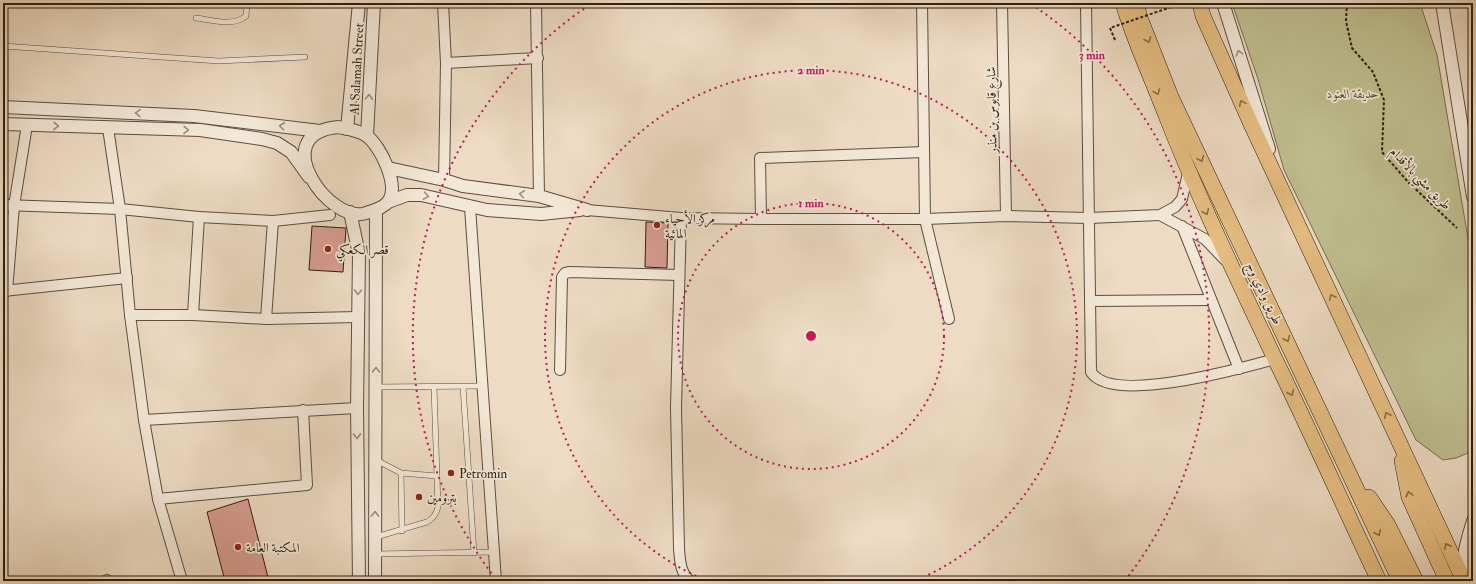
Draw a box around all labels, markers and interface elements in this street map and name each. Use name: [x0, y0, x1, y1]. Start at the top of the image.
street label: Al Salamah Street: [347, 23, 367, 116]
one-way arrow: [1144, 36, 1152, 43]
text: 3 min: [1079, 48, 1106, 63]
one-way arrow: [1235, 50, 1244, 57]
text: 2 min: [797, 63, 825, 78]
street label: شارع قابوس بن منذر: [983, 66, 1004, 155]
park label: حديقة العنود: [1327, 86, 1379, 102]
one-way arrow: [1153, 88, 1161, 95]
one-way arrow: [364, 94, 373, 100]
one-way arrow: [1238, 100, 1246, 107]
one-way arrow: [135, 109, 141, 118]
one-way arrow: [53, 122, 59, 130]
one-way arrow: [279, 122, 285, 131]
one-way arrow: [183, 126, 189, 134]
street label: طريق مشي بالأقدام: [1383, 143, 1455, 216]
one-way arrow: [1196, 155, 1204, 162]
one-way arrow: [519, 190, 525, 199]
one-way arrow: [423, 191, 429, 200]
text: 1 min: [798, 196, 825, 211]
one-way arrow: [1201, 208, 1209, 215]
place label: مركز الأحياء المائية: [665, 210, 715, 242]
marker: مركز الأحياء المائية: [652, 220, 662, 230]
place label: قصر الكعكي: [336, 242, 389, 262]
marker: قصر الكعكي: [323, 244, 333, 254]
street label: طريق وادي وج: [1240, 260, 1285, 328]
one-way arrow: [354, 289, 362, 295]
one-way arrow: [1329, 294, 1337, 301]
centre of rings: [804, 329, 818, 343]
one-way arrow: [1282, 335, 1290, 343]
one-way arrow: [372, 367, 381, 373]
one-way arrow: [1286, 389, 1294, 396]
one-way arrow: [1383, 412, 1391, 419]
one-way arrow: [353, 433, 361, 439]
place label: Petromin: [459, 466, 508, 482]
marker: Petromin: [446, 468, 456, 478]
place label: بترومين: [427, 490, 457, 506]
one-way arrow: [1405, 491, 1413, 498]
marker: بترومين: [414, 492, 424, 502]
one-way arrow: [371, 511, 379, 517]
one-way arrow: [1373, 529, 1381, 536]
place label: المكتبة العامة: [246, 540, 300, 556]
marker: المكتبة العامة: [233, 542, 243, 552]
one-way arrow: [1444, 542, 1452, 550]

